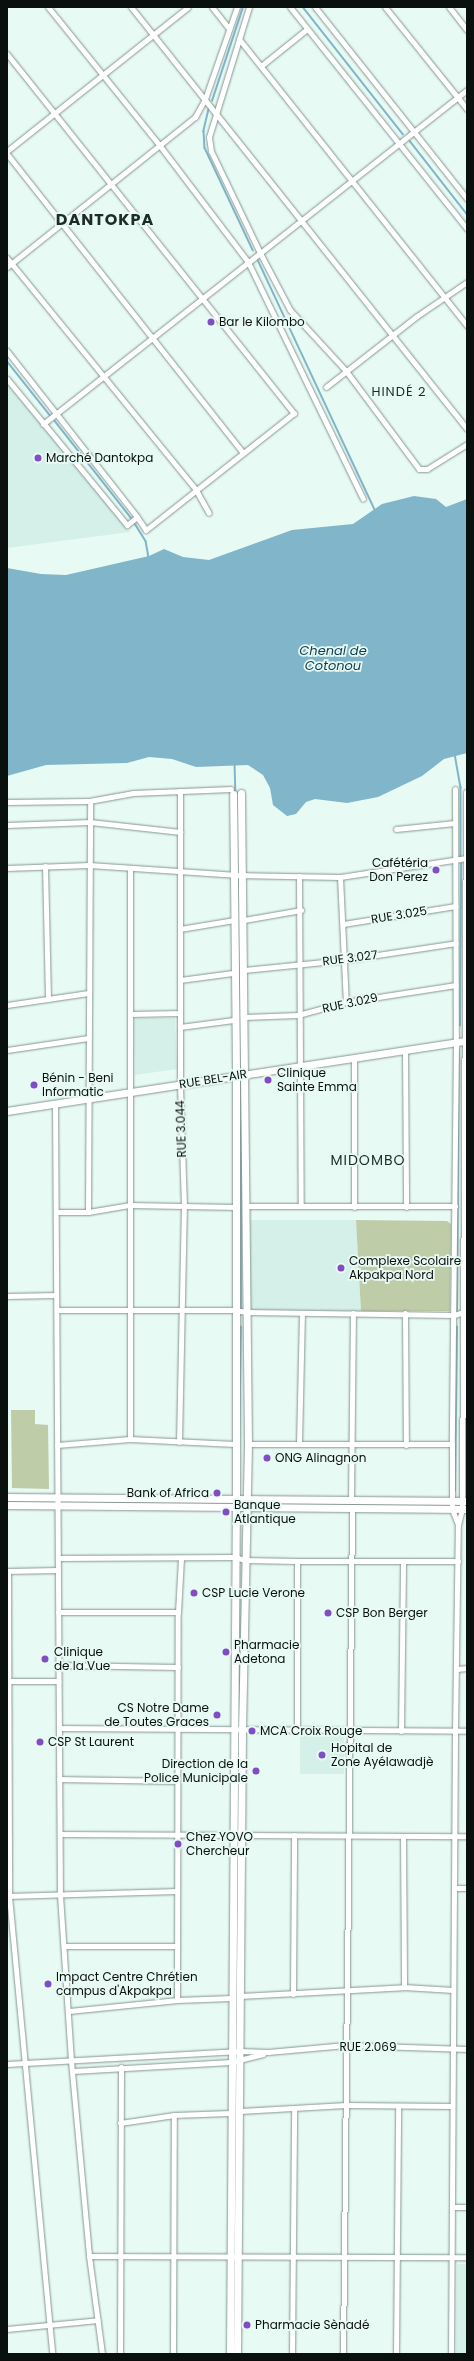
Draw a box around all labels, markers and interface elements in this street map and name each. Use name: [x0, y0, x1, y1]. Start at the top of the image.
district label: DANTOKPA: [56, 210, 154, 230]
place label: Bar le Kilombo: [219, 315, 305, 329]
marker: Bar le Kilombo: [206, 317, 216, 327]
district label: HINDÉ 2: [371, 384, 427, 400]
place label: Marché Dantokpa: [46, 451, 153, 465]
marker: Marché Dantokpa: [33, 453, 43, 463]
water label: Chenal de Cotonou: [299, 644, 367, 675]
place label: Cafétéria Don Perez: [369, 856, 428, 884]
marker: Cafétéria Don Perez: [431, 865, 441, 875]
street label: RUE 3.025: [370, 903, 428, 927]
street label: RUE 3.027: [322, 947, 378, 969]
street label: RUE 3.029: [321, 990, 379, 1016]
place label: Clinique Sainte Emma: [277, 1066, 357, 1094]
street label: RUE BEL-AIR: [178, 1067, 248, 1091]
place label: Bénin - Beni Informatic: [42, 1071, 114, 1099]
marker: Clinique Sainte Emma: [262, 1074, 274, 1086]
marker: Bénin - Beni Informatic: [29, 1080, 39, 1090]
street label: RUE 3.044: [173, 1100, 189, 1158]
district label: MIDOMBO: [330, 1152, 406, 1168]
place label: Complexe Scolaire Akpakpa Nord: [349, 1254, 461, 1282]
marker: Complexe Scolaire Akpakpa Nord: [336, 1263, 346, 1273]
place label: ONG Alinagnon: [275, 1451, 366, 1465]
marker: ONG Alinagnon: [262, 1453, 272, 1463]
place label: Bank of Africa: [127, 1486, 209, 1500]
marker: Bank of Africa: [212, 1488, 222, 1498]
place label: Banque Atlantique: [234, 1498, 296, 1526]
marker: Banque Atlantique: [221, 1507, 231, 1517]
place label: CSP Lucie Verone: [202, 1586, 305, 1600]
marker: CSP Lucie Verone: [189, 1588, 199, 1598]
place label: CSP Bon Berger: [336, 1606, 428, 1620]
marker: CSP Bon Berger: [323, 1608, 333, 1618]
place label: Pharmacie Adetona: [234, 1638, 299, 1666]
place label: Clinique de la Vue: [54, 1645, 110, 1673]
marker: Pharmacie Adetona: [221, 1647, 231, 1657]
marker: Clinique de la Vue: [39, 1653, 51, 1665]
place label: CS Notre Dame de Toutes Graces: [104, 1701, 209, 1729]
marker: CS Notre Dame de Toutes Graces: [212, 1710, 222, 1720]
place label: MCA Croix Rouge: [260, 1724, 362, 1738]
marker: MCA Croix Rouge: [247, 1726, 257, 1736]
place label: CSP St Laurent: [48, 1735, 134, 1749]
marker: CSP St Laurent: [35, 1737, 45, 1747]
place label: Hopital de Zone Ayélawadjè: [331, 1741, 433, 1769]
marker: Hopital de Zone Ayélawadjè: [316, 1749, 328, 1761]
place label: Direction de la Police Municipale: [144, 1757, 248, 1785]
marker: Direction de la Police Municipale: [251, 1766, 261, 1776]
place label: Chez YOVO Chercheur: [186, 1830, 253, 1858]
marker: Chez YOVO Chercheur: [173, 1839, 183, 1849]
place label: Impact Centre Chrétien campus d'Akpakpa: [56, 1970, 198, 1998]
marker: Impact Centre Chrétien campus d'Akpakpa: [43, 1979, 53, 1989]
street label: RUE 2.069: [340, 2040, 396, 2054]
place label: Pharmacie Sènadé: [255, 2318, 369, 2332]
marker: Pharmacie Sènadé: [242, 2320, 252, 2330]

